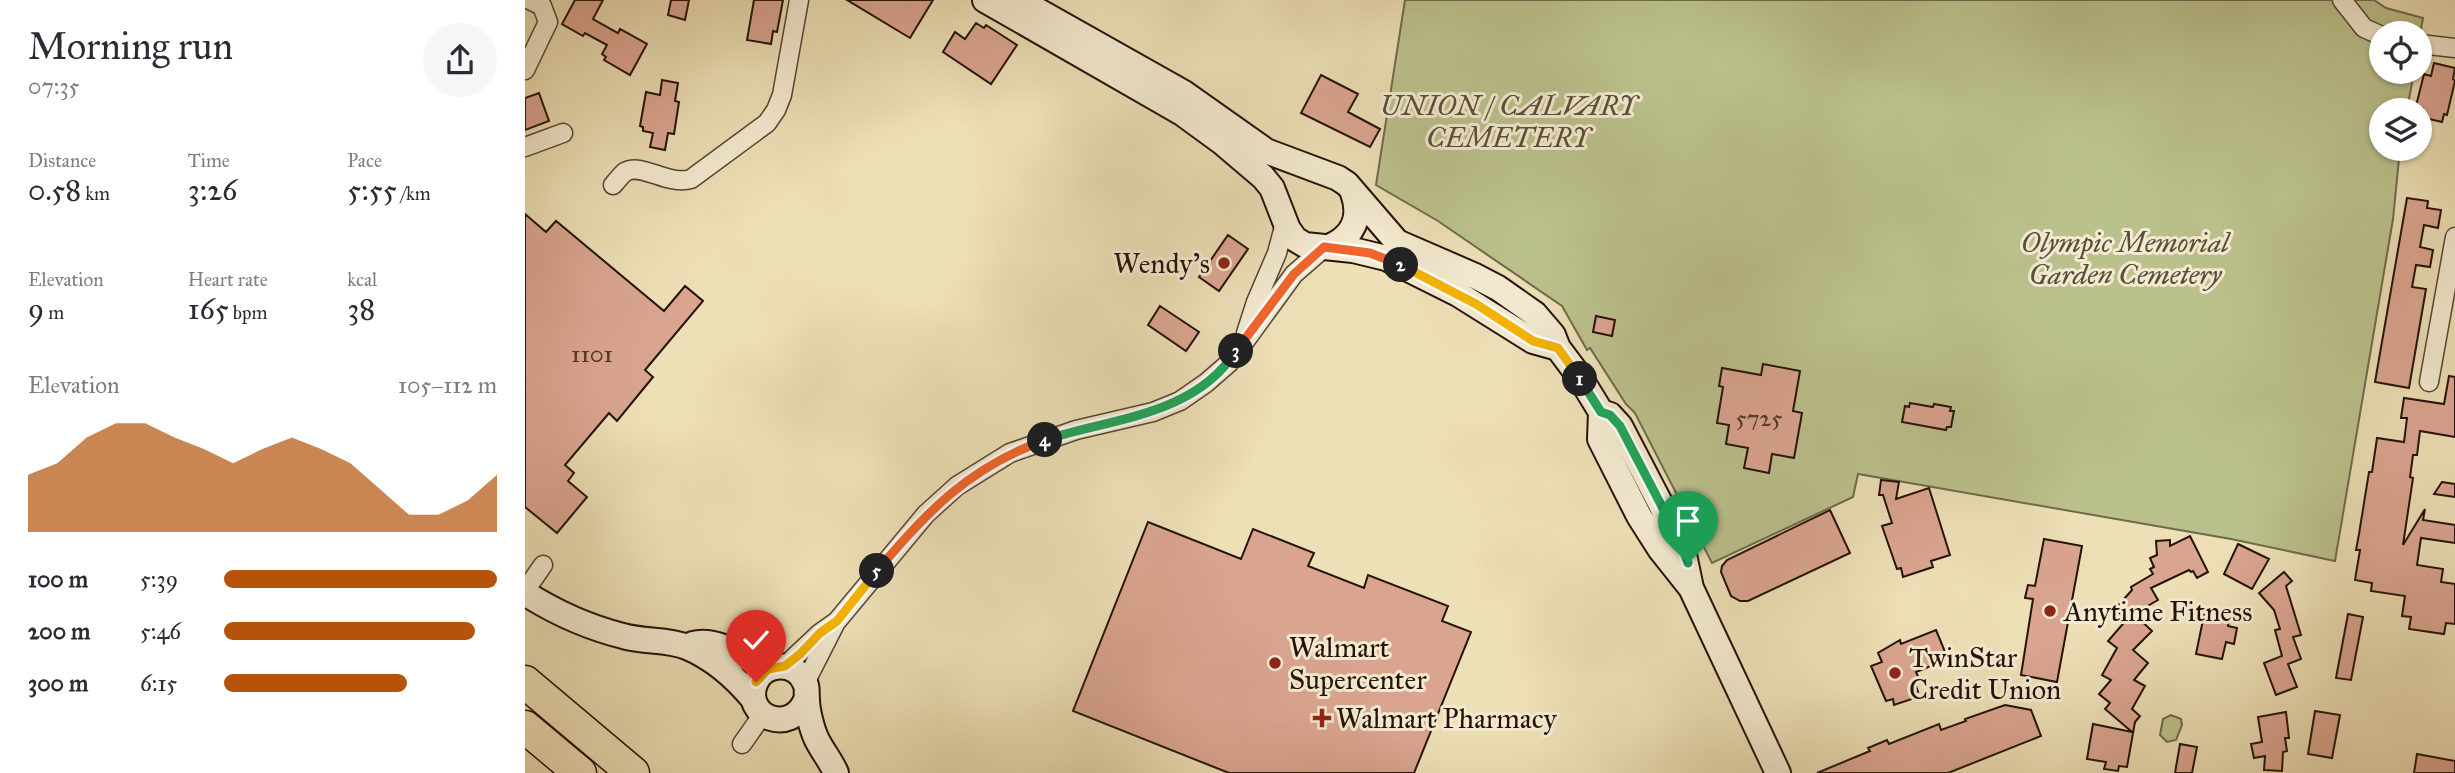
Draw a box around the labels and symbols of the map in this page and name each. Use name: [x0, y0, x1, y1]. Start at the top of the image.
park label: UNION / CALVARY CEMETERY: [1380, 88, 1641, 155]
park label: Olympic Memorial Garden Cemetery: [2021, 225, 2231, 292]
place label: Wendy's: [1113, 246, 1210, 281]
pin: 2: [1383, 247, 1419, 282]
marker: Wendy's: [1216, 255, 1232, 271]
pin: 3: [1219, 334, 1253, 368]
house number: 1101: [571, 339, 613, 369]
pin: 1: [1563, 362, 1597, 396]
house number: 5725: [1736, 403, 1782, 433]
pin: 4: [1028, 422, 1063, 458]
pin: [1658, 491, 1718, 563]
pin: 5: [859, 554, 895, 588]
place label: Anytime Fitness: [2063, 594, 2252, 629]
marker: Anytime Fitness: [2042, 603, 2058, 619]
pin: [726, 610, 786, 682]
place label: Walmart Supercenter: [1289, 630, 1427, 697]
place label: TwinStar Credit Union: [1909, 640, 2061, 707]
marker: Walmart Supercenter: [1267, 655, 1283, 671]
marker: TwinStar Credit Union: [1887, 665, 1903, 681]
place label: Walmart Pharmacy: [1336, 701, 1558, 736]
marker: Walmart Pharmacy: [1314, 710, 1330, 726]

